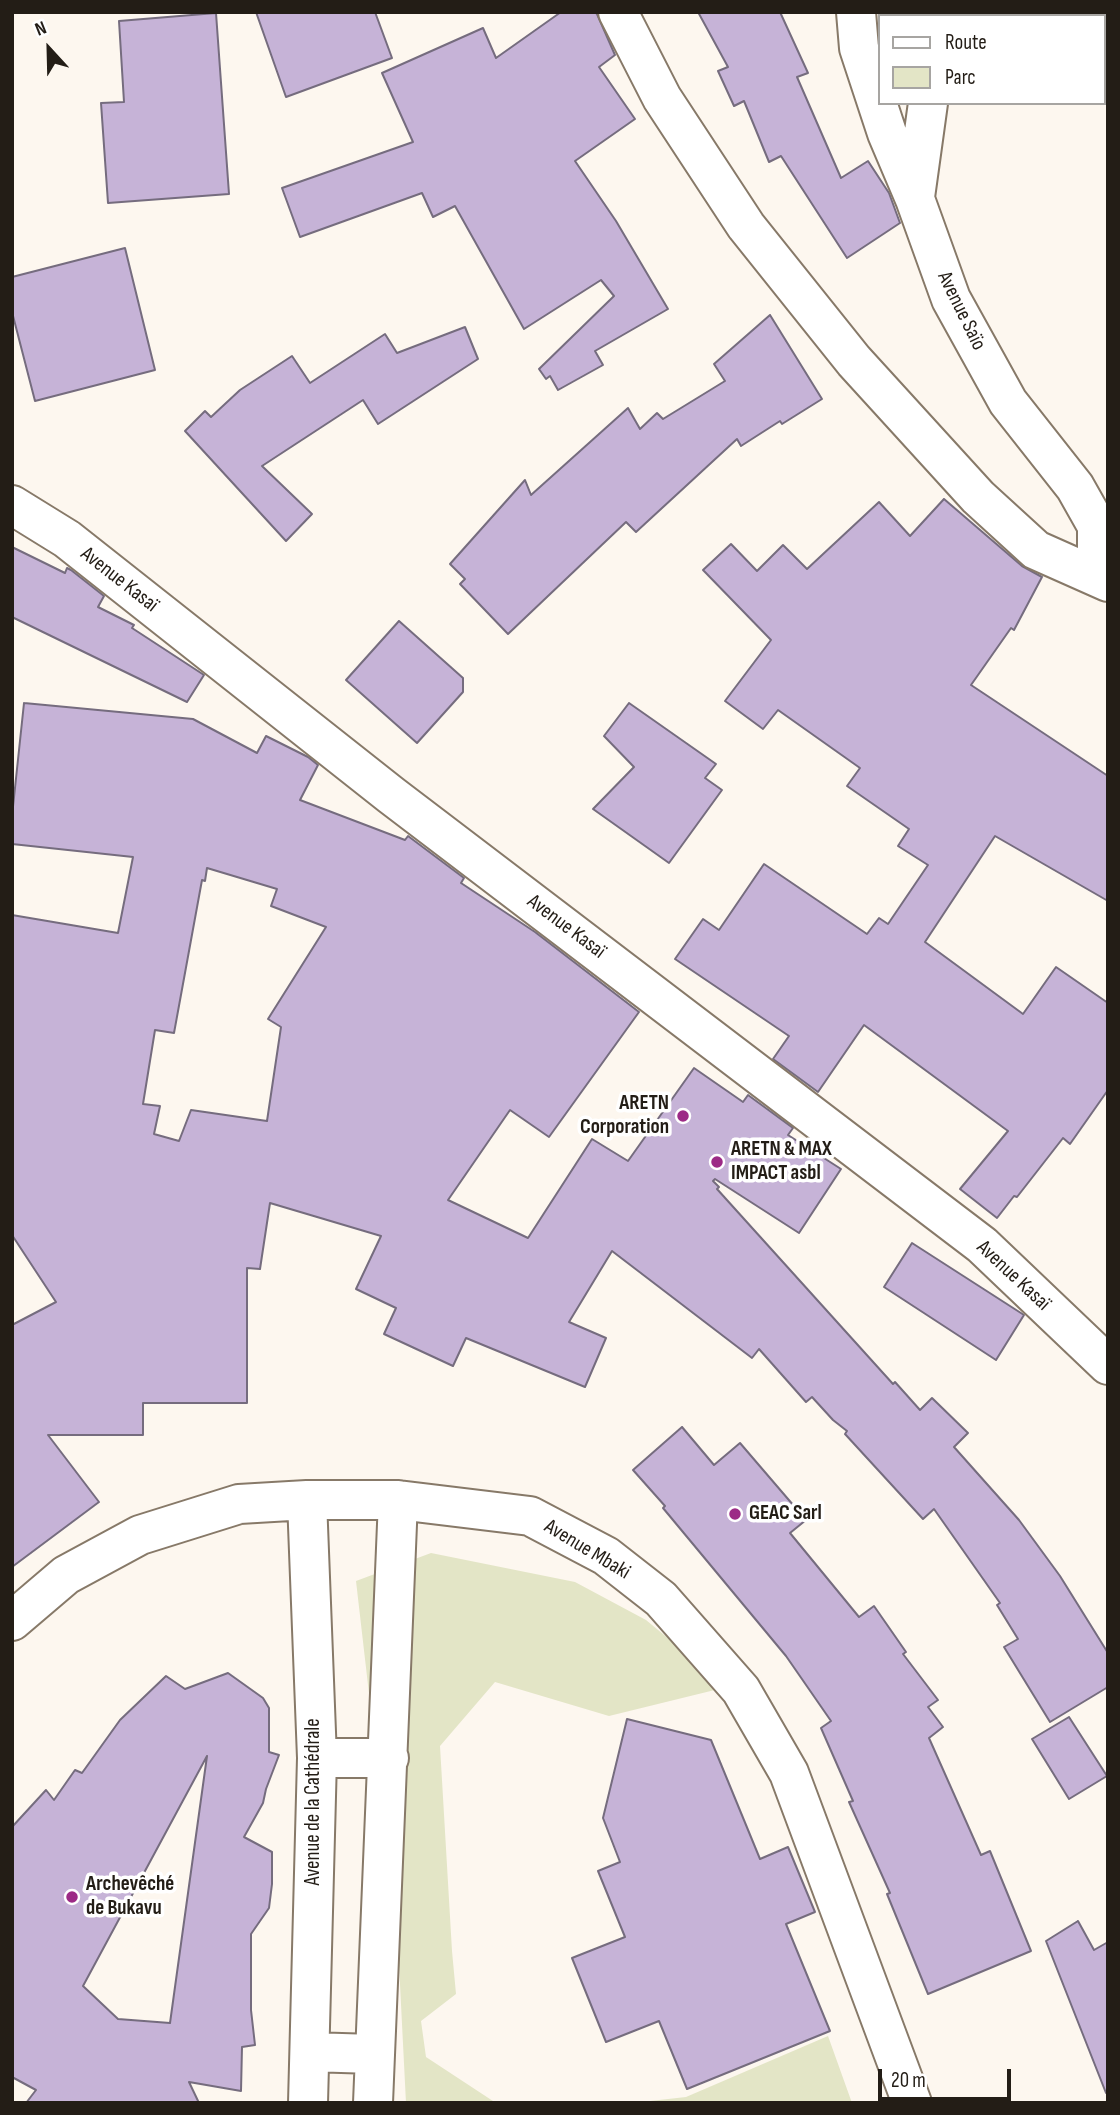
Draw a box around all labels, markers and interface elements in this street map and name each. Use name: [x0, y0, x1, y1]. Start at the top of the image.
north arrow: [14, 14, 84, 84]
legend: [878, 14, 1106, 105]
text: N: [32, 17, 50, 42]
text: Route: [945, 30, 987, 55]
text: Parc: [945, 65, 976, 90]
street label: Avenue Saïo: [931, 268, 991, 354]
street label: Avenue Kasaï: [75, 542, 163, 618]
street label: Avenue Kasaï: [522, 889, 610, 965]
place label: ARETN Corporation: [580, 1091, 669, 1141]
marker: ARETN Corporation: [675, 1108, 691, 1124]
place label: ARETN & MAX IMPACT asbl: [731, 1137, 832, 1187]
marker: ARETN & MAX IMPACT asbl: [709, 1154, 725, 1170]
street label: Avenue Kasaï: [971, 1236, 1055, 1316]
place label: GEAC Sarl: [749, 1501, 822, 1527]
marker: GEAC Sarl: [727, 1506, 743, 1522]
street label: Avenue Mbaki: [539, 1515, 635, 1585]
street label: Avenue de la Cathédrale: [301, 1718, 327, 1886]
place label: Archevêché de Bukavu: [86, 1872, 174, 1922]
marker: Archevêché de Bukavu: [64, 1889, 80, 1905]
scale bar: [882, 2056, 1015, 2100]
text: 20 m: [891, 2068, 926, 2093]

